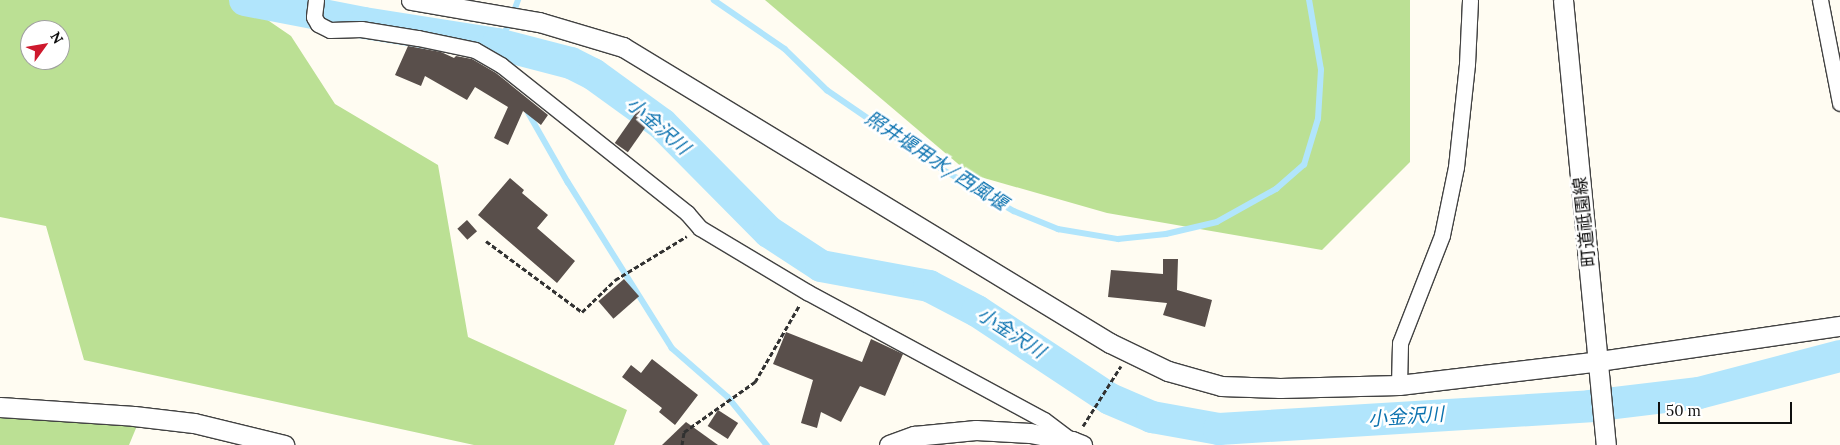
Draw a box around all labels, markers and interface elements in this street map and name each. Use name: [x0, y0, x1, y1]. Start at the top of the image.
north arrow: [20, 20, 70, 70]
text: N: [46, 28, 67, 47]
water label: 小金沢川: [622, 92, 694, 160]
water label: 照井堰用水/西風堰: [861, 107, 1011, 215]
street label: 町道祗園線: [1570, 176, 1600, 268]
water label: 小金沢川: [973, 303, 1049, 363]
scale bar: [1660, 392, 1794, 424]
text: 50 m: [1666, 401, 1701, 420]
water label: 小金沢川: [1367, 403, 1445, 431]

